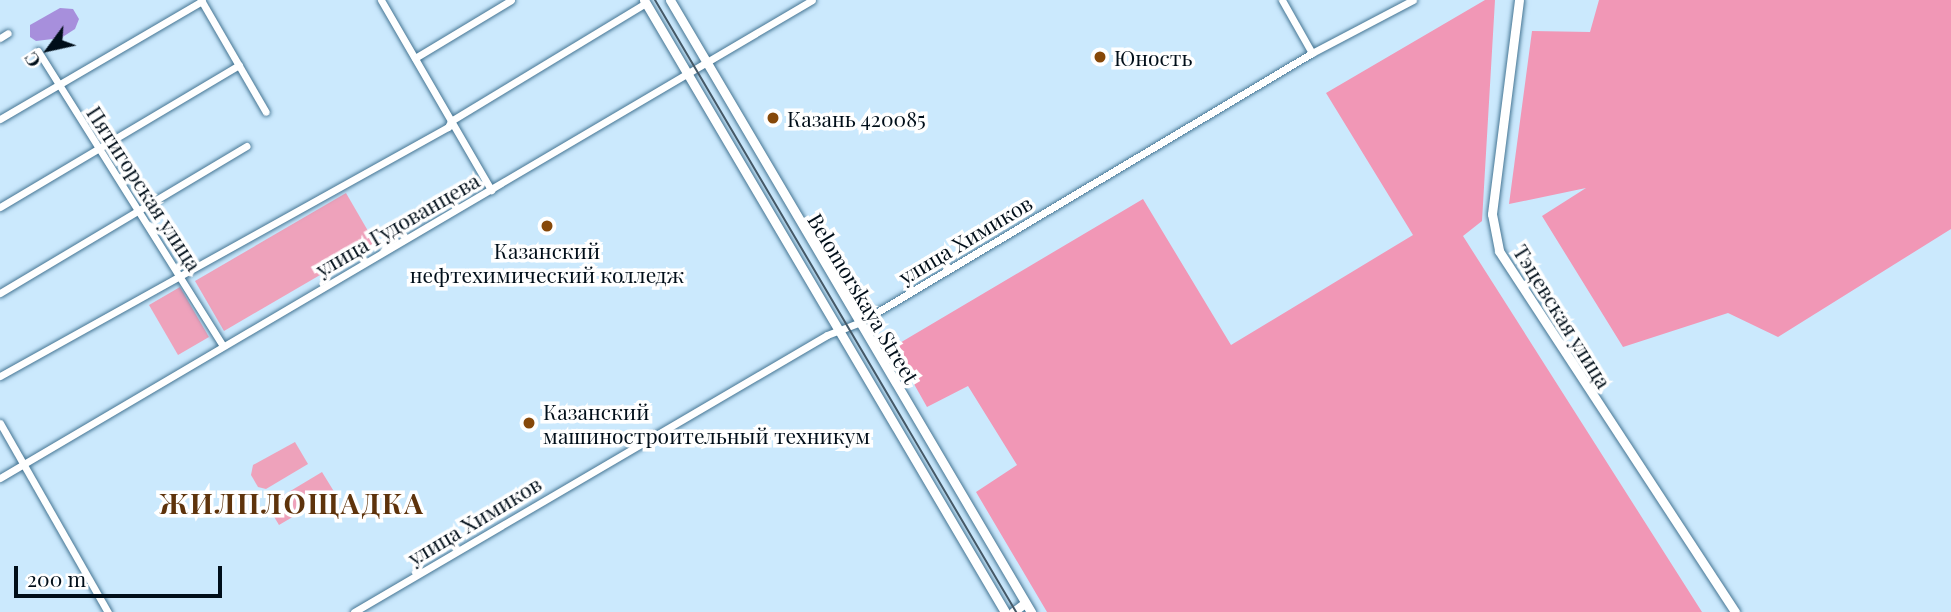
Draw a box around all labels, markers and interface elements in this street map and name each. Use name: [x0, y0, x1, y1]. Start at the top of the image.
north arrow: [14, 14, 84, 84]
place label: Юность: [1114, 44, 1192, 70]
text: С: [17, 48, 46, 73]
marker: Юность: [1092, 49, 1108, 65]
street label: Пятигорская улица: [82, 101, 208, 275]
place label: Казань 420085: [787, 105, 926, 131]
marker: Казань 420085: [765, 110, 781, 126]
street label: улица Гудованцева: [311, 167, 483, 281]
street label: улица Химиков: [894, 189, 1036, 289]
street label: Belomorskaya Street: [803, 208, 925, 388]
marker: Казанский нефтехимический колледж: [539, 218, 555, 234]
place label: Казанский нефтехимический колледж: [410, 237, 684, 287]
street label: Тэцевская улица: [1509, 240, 1617, 392]
place label: Казанский машиностроительный техникум: [543, 398, 870, 448]
marker: Казанский машиностроительный техникум: [521, 415, 537, 431]
street label: улица Химиков: [403, 470, 545, 570]
district label: ЖИЛПЛОЩАДКА: [161, 486, 423, 520]
scale bar: [18, 552, 226, 596]
text: 200 m: [27, 564, 86, 592]

